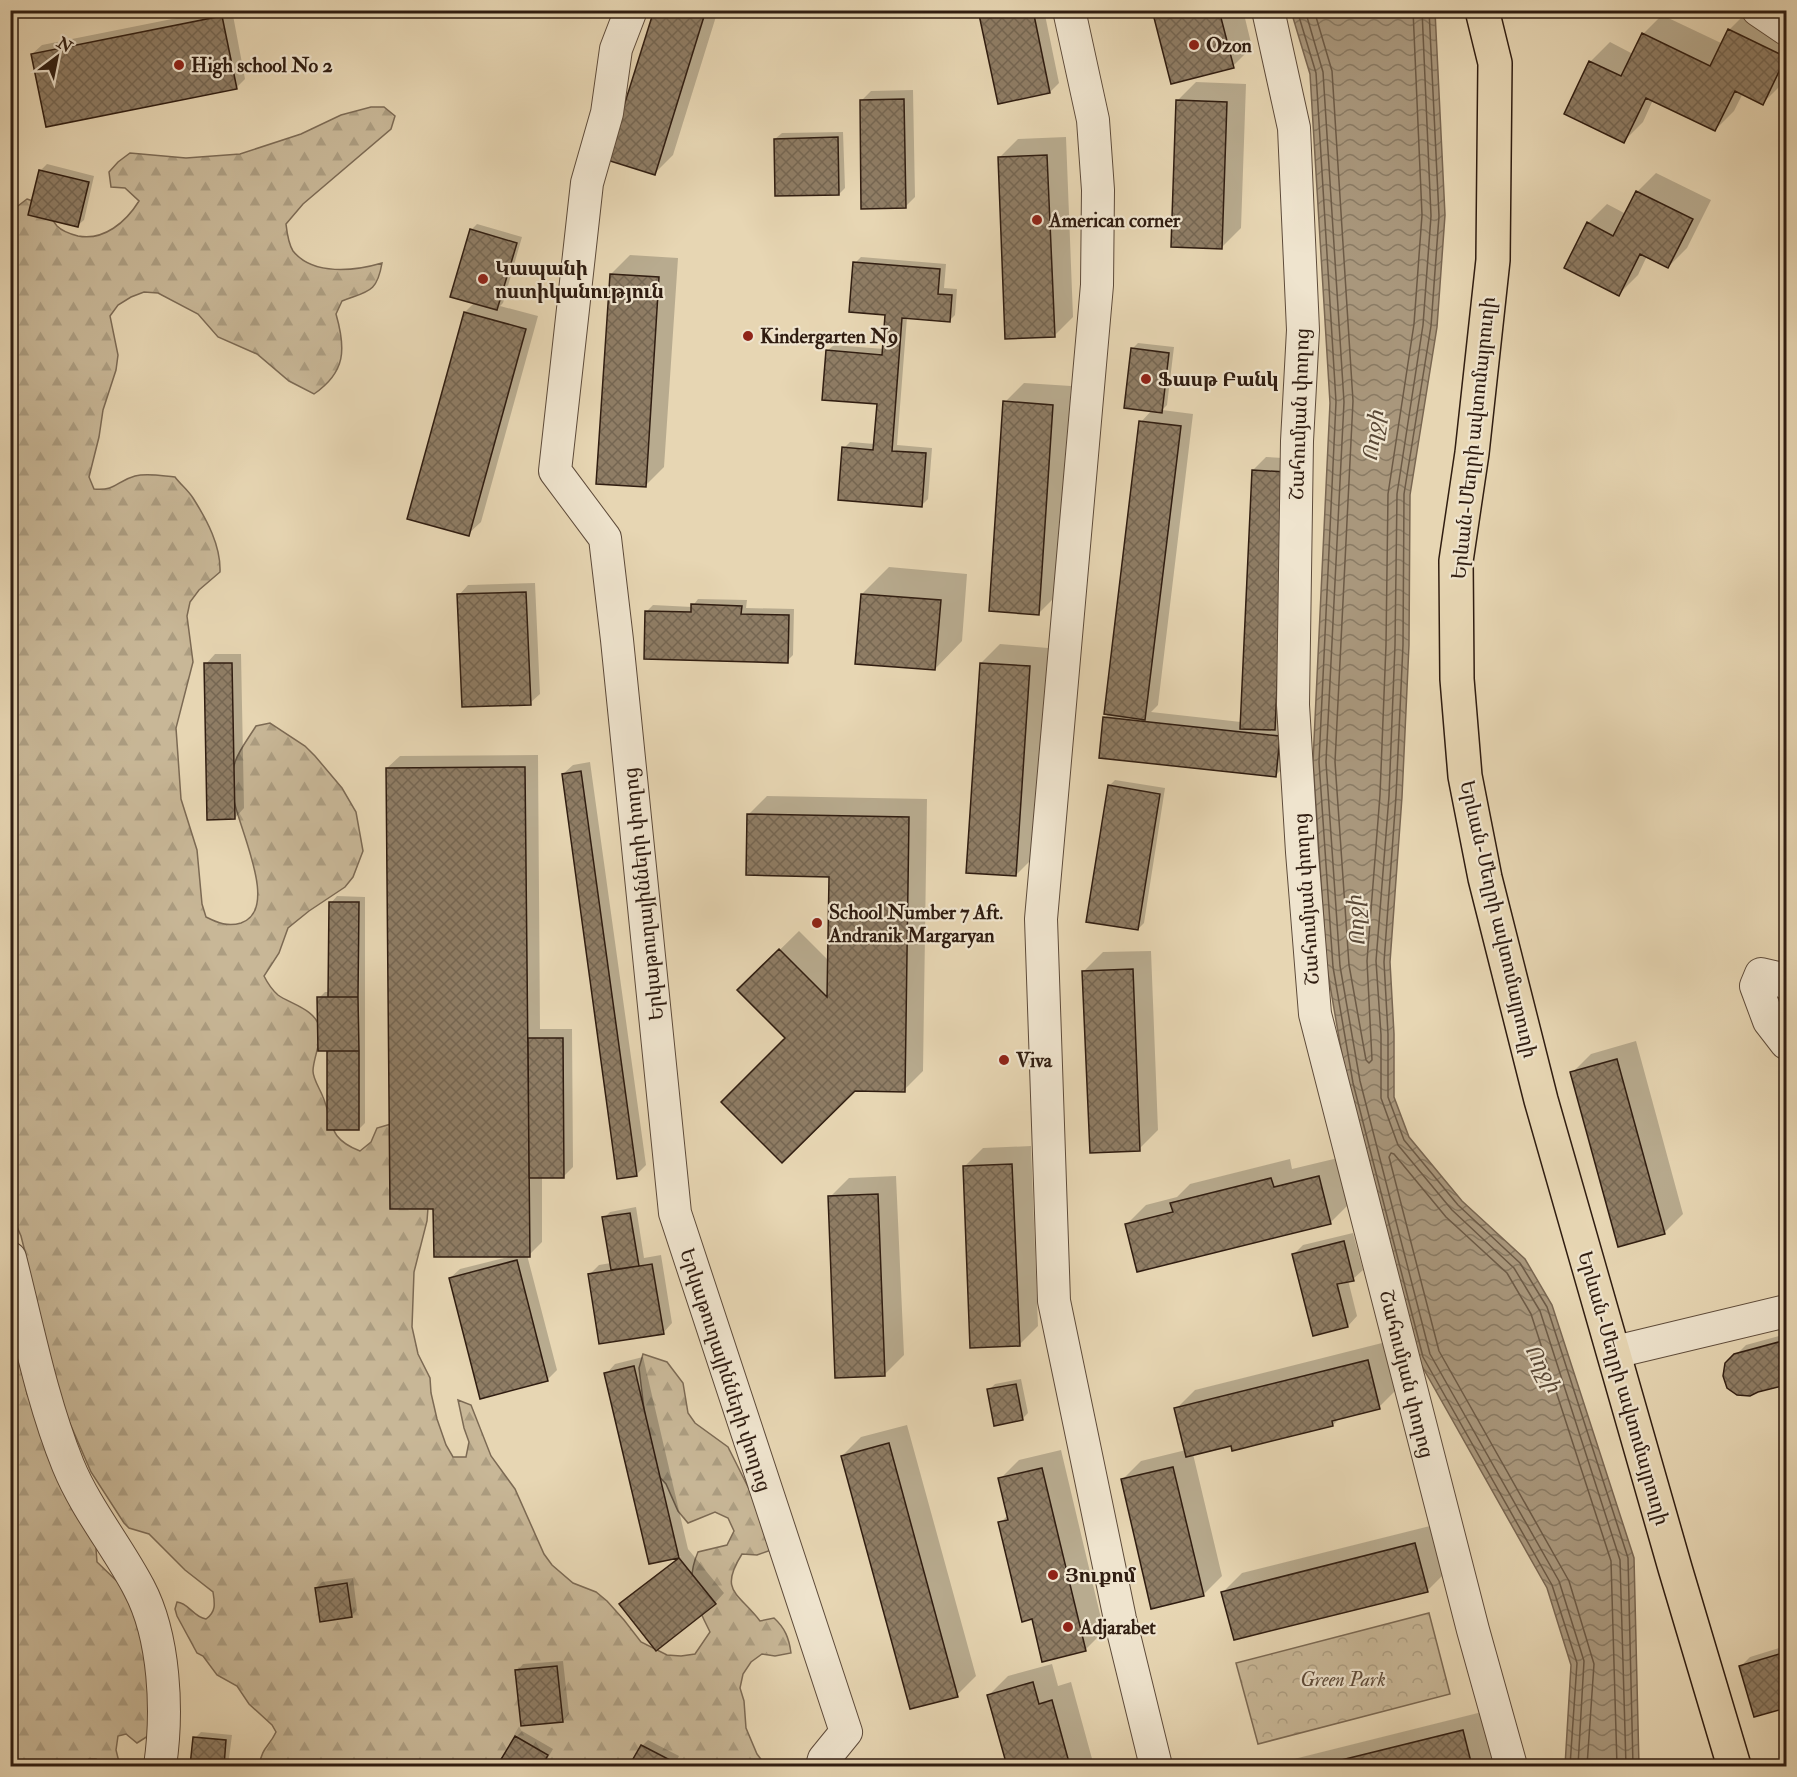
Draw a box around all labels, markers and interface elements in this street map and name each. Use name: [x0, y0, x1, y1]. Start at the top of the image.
north arrow: [27, 27, 87, 87]
text: N: [52, 32, 76, 58]
place label: Ozon: [1206, 33, 1253, 58]
marker: Ozon: [1187, 38, 1201, 52]
place label: High school No 2: [191, 53, 333, 79]
marker: High school No 2: [172, 58, 186, 72]
place label: American corner: [1048, 208, 1181, 233]
marker: American corner: [1030, 213, 1044, 227]
place label: Կապանի ոստիկանություն: [495, 256, 664, 304]
marker: Կապանի ոստիկանություն: [476, 272, 490, 286]
street label: Երևան-Մեղրի ավտոմայրուղի: [1446, 295, 1501, 581]
place label: Kindergarten N9: [760, 324, 898, 350]
street label: Շահումյան փողոց: [1284, 328, 1315, 501]
marker: Kindergarten N9: [741, 329, 755, 343]
place label: Ֆասթ Բանկ: [1158, 367, 1278, 392]
marker: Ֆասթ Բանկ: [1139, 372, 1153, 386]
water label: Ողջի: [1357, 408, 1391, 463]
street label: Երկաթուղայինների փողոց: [618, 766, 669, 1022]
street label: Երևան-Մեղրի ավտոմայրուղի: [1454, 778, 1543, 1060]
street label: Շահումյան փողոց: [1288, 812, 1325, 986]
water label: Ողջի: [1341, 893, 1372, 947]
place label: School Number 7 Aft. Andranik Margaryan: [828, 900, 1003, 949]
marker: School Number 7 Aft. Andranik Margaryan: [810, 916, 824, 930]
place label: Viva: [1015, 1048, 1053, 1073]
marker: Viva: [997, 1053, 1011, 1067]
street label: Երկաթուղայինների փողոց: [674, 1245, 777, 1495]
street label: Երևան-Մեղրի ավտոմայրուղի: [1572, 1248, 1675, 1528]
street label: Շահումյան փողոց: [1374, 1288, 1439, 1461]
water label: Ողջի: [1519, 1339, 1567, 1398]
place label: Յուքոմ: [1065, 1563, 1136, 1588]
marker: Յուքոմ: [1046, 1568, 1060, 1582]
place label: Adjarabet: [1079, 1615, 1156, 1640]
marker: Adjarabet: [1061, 1620, 1075, 1634]
park label: Green Park: [1300, 1667, 1386, 1692]

